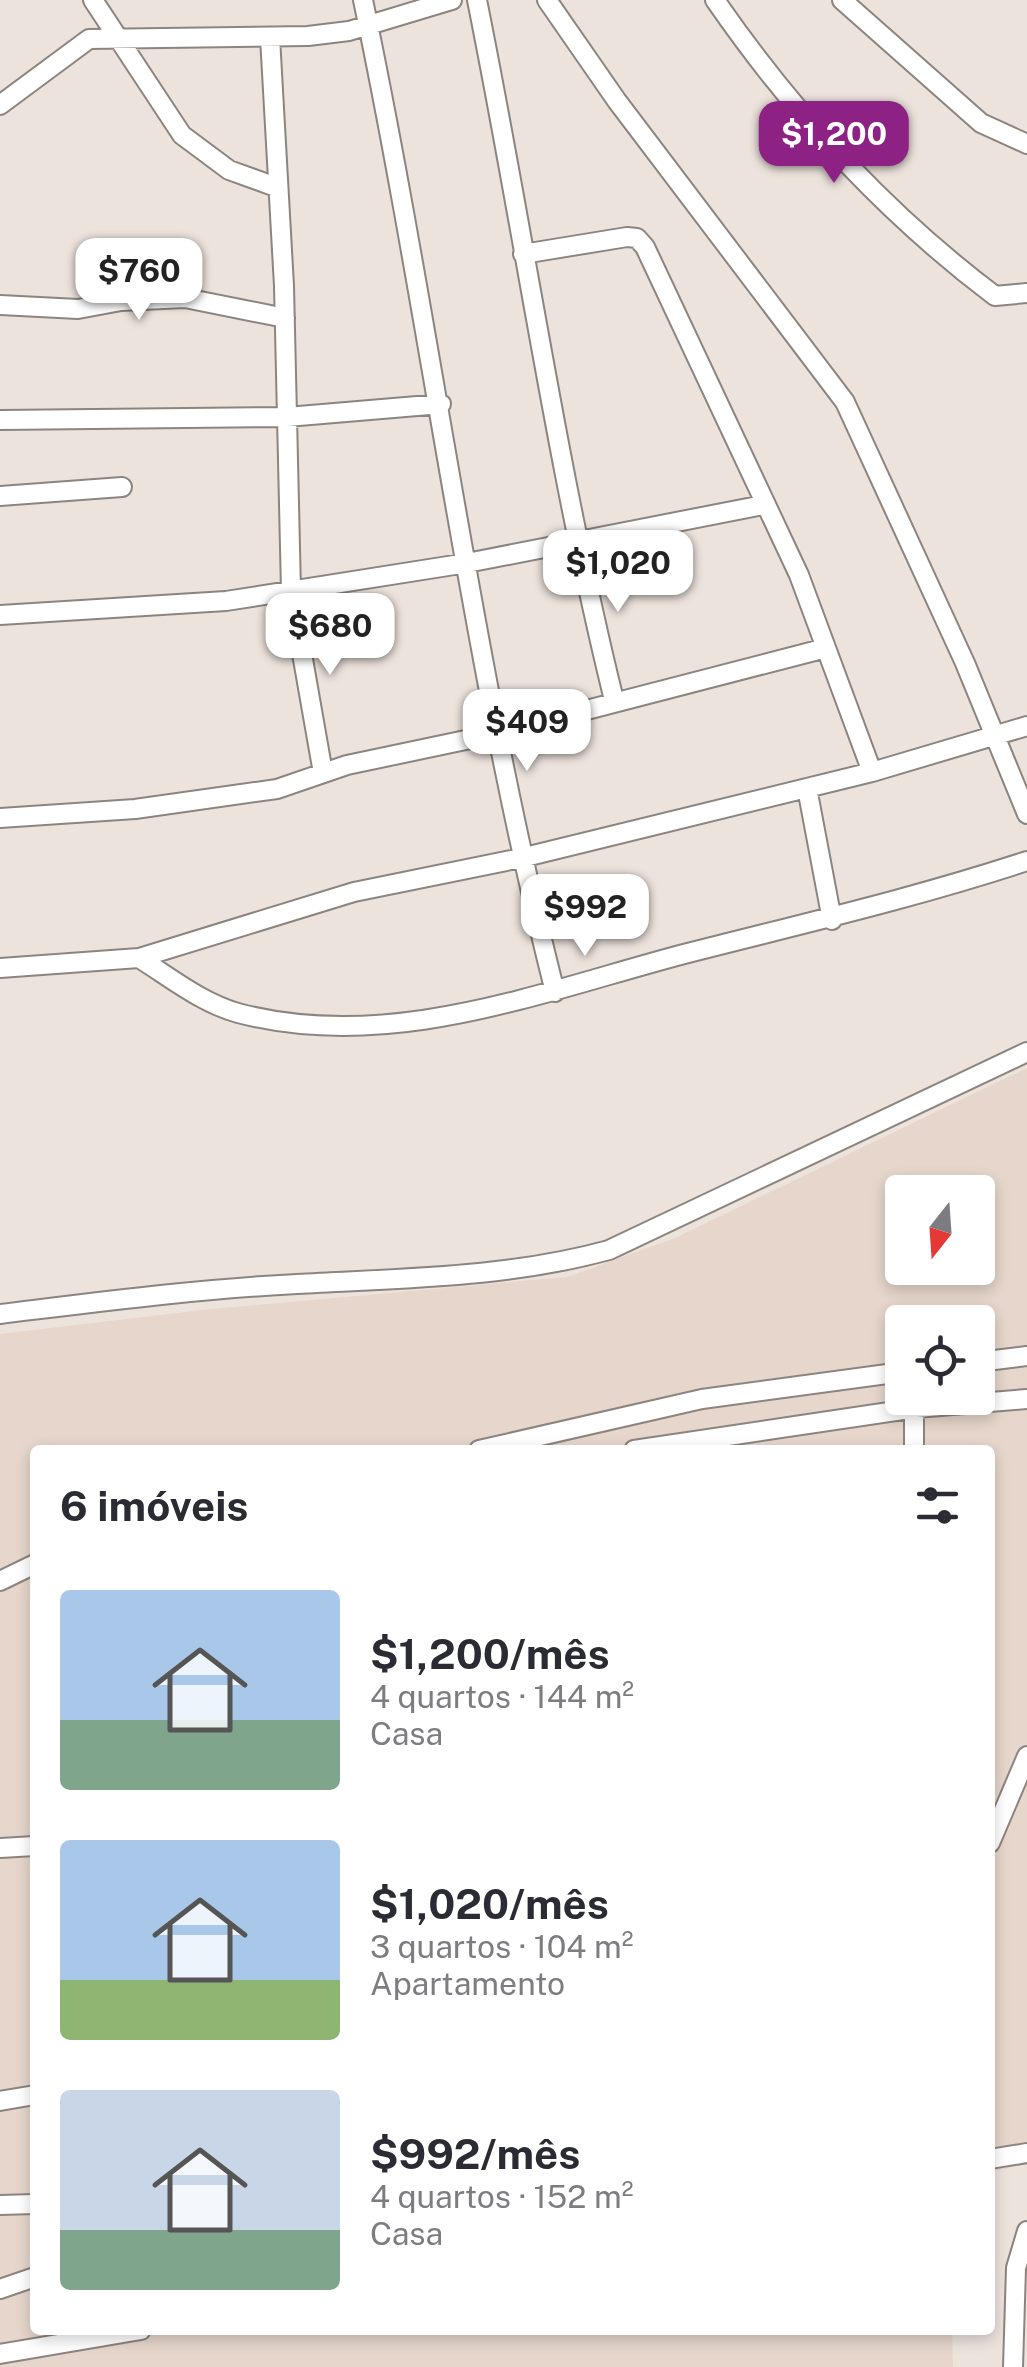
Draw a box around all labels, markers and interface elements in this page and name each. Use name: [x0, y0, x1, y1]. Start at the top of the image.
pin: $1,200: [753, 101, 915, 186]
text: $1,200: [781, 115, 887, 152]
pin: $760: [80, 238, 198, 323]
text: $760: [97, 252, 181, 289]
pin: $1,020: [537, 530, 699, 615]
text: $1,020: [565, 544, 671, 581]
pin: $680: [271, 593, 389, 678]
text: $680: [288, 607, 372, 644]
pin: $409: [468, 689, 586, 774]
text: $409: [485, 703, 569, 740]
pin: $992: [526, 874, 644, 959]
text: $992: [543, 888, 627, 925]
north arrow: [885, 1175, 995, 1285]
map controls: [885, 1175, 995, 1415]
button: locate: [885, 1305, 995, 1415]
icon: filters: [910, 1478, 965, 1533]
text: 6 imóveis: [60, 1481, 248, 1530]
text: $1,200/mês: [370, 1629, 610, 1678]
icon: home: [140, 1630, 260, 1750]
text: 4 quartos · 144 m²: [370, 1678, 634, 1715]
text: Casa: [370, 1715, 443, 1752]
text: $1,020/mês: [370, 1879, 609, 1928]
icon: home: [140, 1880, 260, 2000]
text: 3 quartos · 104 m²: [370, 1928, 634, 1965]
text: Apartamento: [370, 1965, 565, 2002]
text: $992/mês: [370, 2129, 580, 2178]
icon: home: [140, 2130, 260, 2250]
text: 4 quartos · 152 m²: [370, 2178, 633, 2215]
text: Casa: [370, 2215, 443, 2252]

